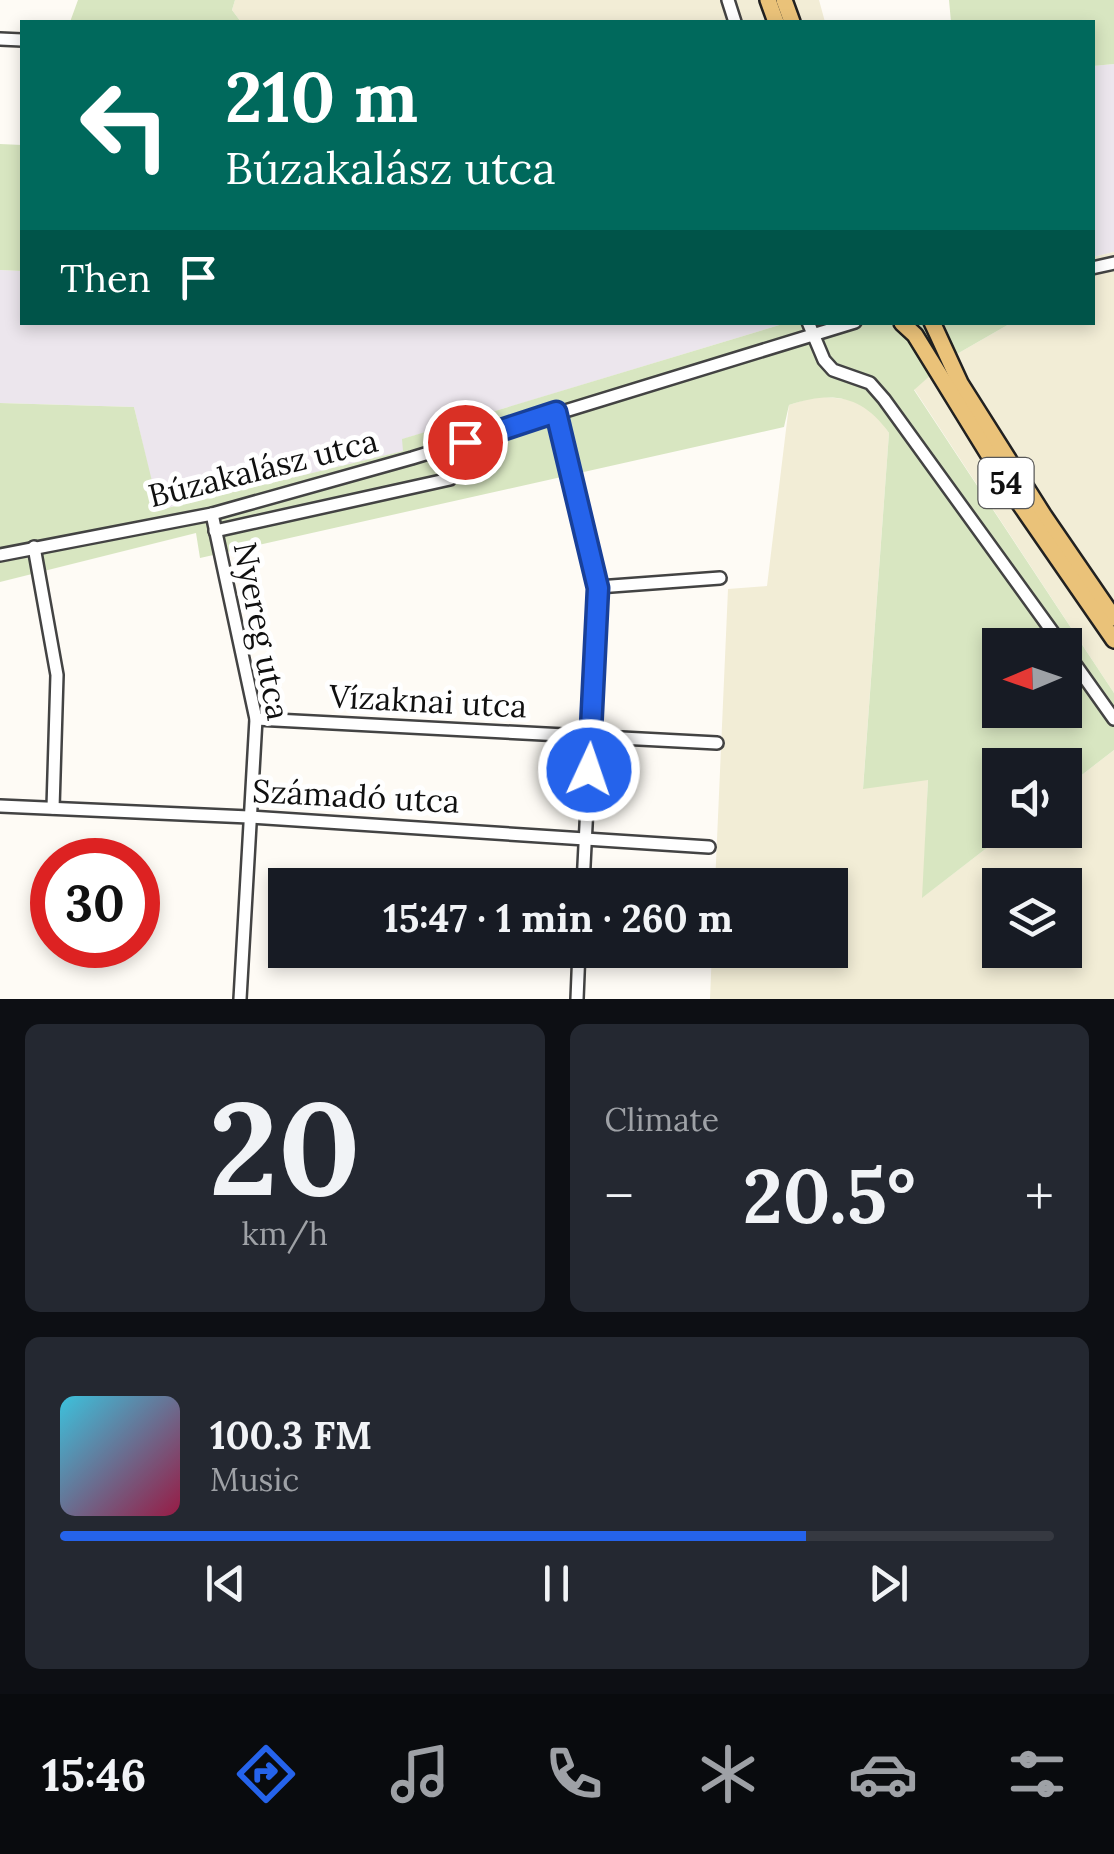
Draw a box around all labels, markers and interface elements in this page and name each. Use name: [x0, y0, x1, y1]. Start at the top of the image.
text: 210 m: [225, 52, 418, 141]
icon: left: [60, 60, 190, 190]
text: Búzakalász utca: [225, 139, 556, 196]
icon: arrive: [171, 250, 226, 305]
text: Then: [60, 254, 151, 302]
pin: [423, 400, 508, 485]
icon: arrive: [438, 415, 493, 470]
street label: Búzakalász utca: [144, 420, 382, 516]
road number: 54: [978, 458, 1034, 508]
street label: Nyereg utca: [225, 539, 299, 723]
north arrow: [982, 628, 1082, 728]
map controls: [982, 628, 1082, 968]
street label: Vízaknai utca: [327, 675, 528, 727]
position arrow: [537, 718, 641, 822]
button: sound: [982, 748, 1082, 848]
street label: Számadó utca: [251, 770, 461, 822]
speed limit sign: 30: [30, 838, 160, 968]
button: layers: [982, 868, 1082, 968]
text: 15:47 · 1 min · 260 m: [383, 894, 733, 942]
text: 20: [209, 1064, 361, 1231]
text: Climate: [605, 1099, 719, 1140]
text: 20.5°: [743, 1148, 916, 1244]
text: −: [605, 1161, 634, 1231]
text: +: [1025, 1161, 1054, 1231]
text: km/h: [242, 1213, 328, 1254]
text: 100.3 FM: [210, 1411, 372, 1459]
text: Music: [210, 1459, 299, 1500]
icon: previous: [198, 1556, 253, 1611]
icon: pause: [529, 1556, 584, 1611]
icon: next: [861, 1556, 916, 1611]
icon: directions: [231, 1739, 301, 1809]
icon: music: [385, 1739, 455, 1809]
icon: phone: [539, 1739, 609, 1809]
icon: climate: [693, 1739, 763, 1809]
icon: car: [848, 1739, 918, 1809]
icon: filters: [1002, 1739, 1072, 1809]
text: 15:46: [42, 1746, 146, 1803]

